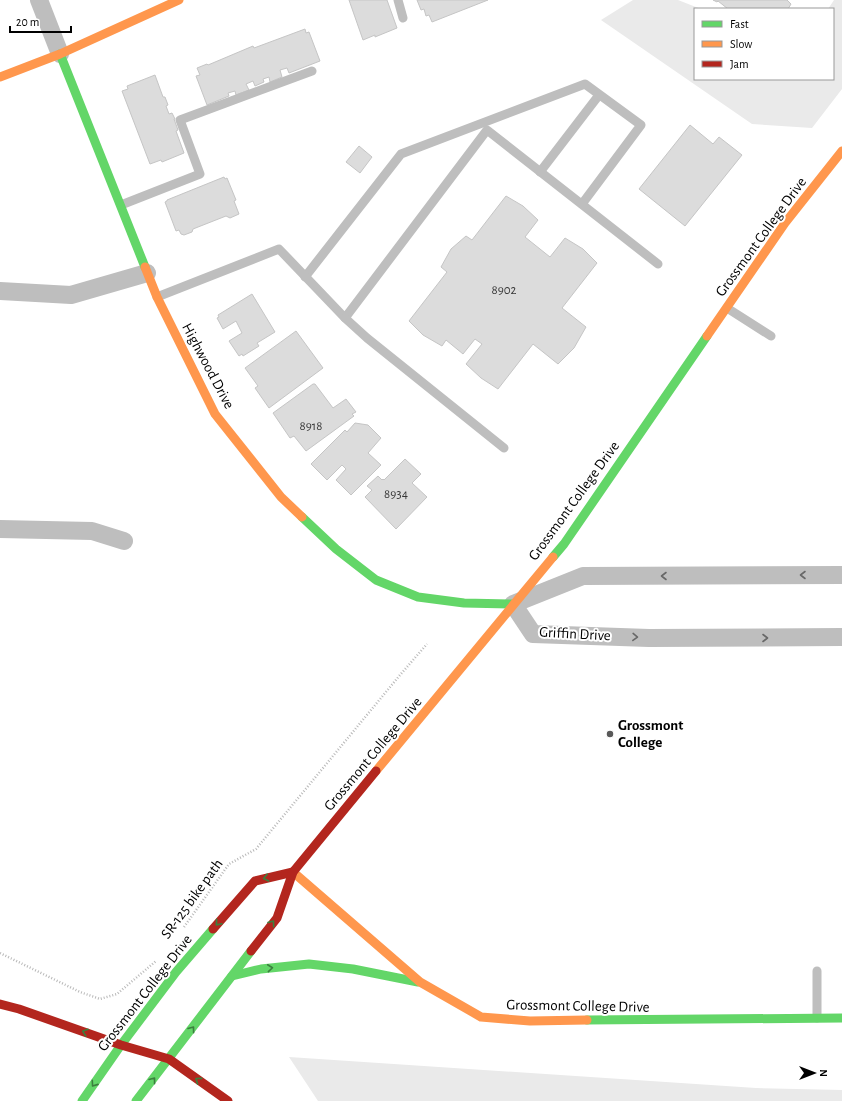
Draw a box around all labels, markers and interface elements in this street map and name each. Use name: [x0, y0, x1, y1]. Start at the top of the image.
scale bar: [10, 8, 71, 34]
legend: [694, 8, 834, 80]
text: 20 m: [16, 16, 39, 28]
text: Fast: [730, 18, 749, 30]
text: Slow: [730, 38, 752, 50]
text: Jam: [730, 58, 749, 70]
street label: Grossmont College Drive: [713, 175, 809, 299]
house number: 8902: [491, 284, 517, 297]
street label: Highwood Drive: [179, 321, 237, 411]
house number: 8918: [300, 420, 322, 433]
street label: Grossmont College Drive: [526, 439, 622, 563]
house number: 8934: [384, 488, 408, 501]
one-way arrow: [800, 571, 806, 579]
one-way arrow: [661, 572, 667, 580]
street label: Griffin Drive: [539, 625, 611, 643]
one-way arrow: [632, 633, 638, 641]
one-way arrow: [762, 634, 768, 642]
street label: Grossmont College Drive: [321, 694, 425, 814]
place label: Grossmont College: [618, 718, 683, 750]
marker: Grossmont College: [605, 729, 615, 739]
street label: SR-125 bike path: [158, 856, 226, 942]
one-way arrow: [262, 874, 269, 882]
one-way arrow: [215, 918, 223, 926]
one-way arrow: [268, 920, 275, 927]
street label: Grossmont College Drive: [95, 932, 195, 1054]
one-way arrow: [267, 964, 273, 973]
street label: Grossmont College Drive: [506, 997, 650, 1015]
one-way arrow: [187, 1026, 194, 1033]
one-way arrow: [81, 1028, 88, 1036]
north arrow: [794, 1053, 834, 1093]
text: N: [818, 1069, 829, 1077]
one-way arrow: [148, 1077, 155, 1084]
one-way arrow: [196, 1078, 203, 1085]
one-way arrow: [92, 1080, 99, 1087]

